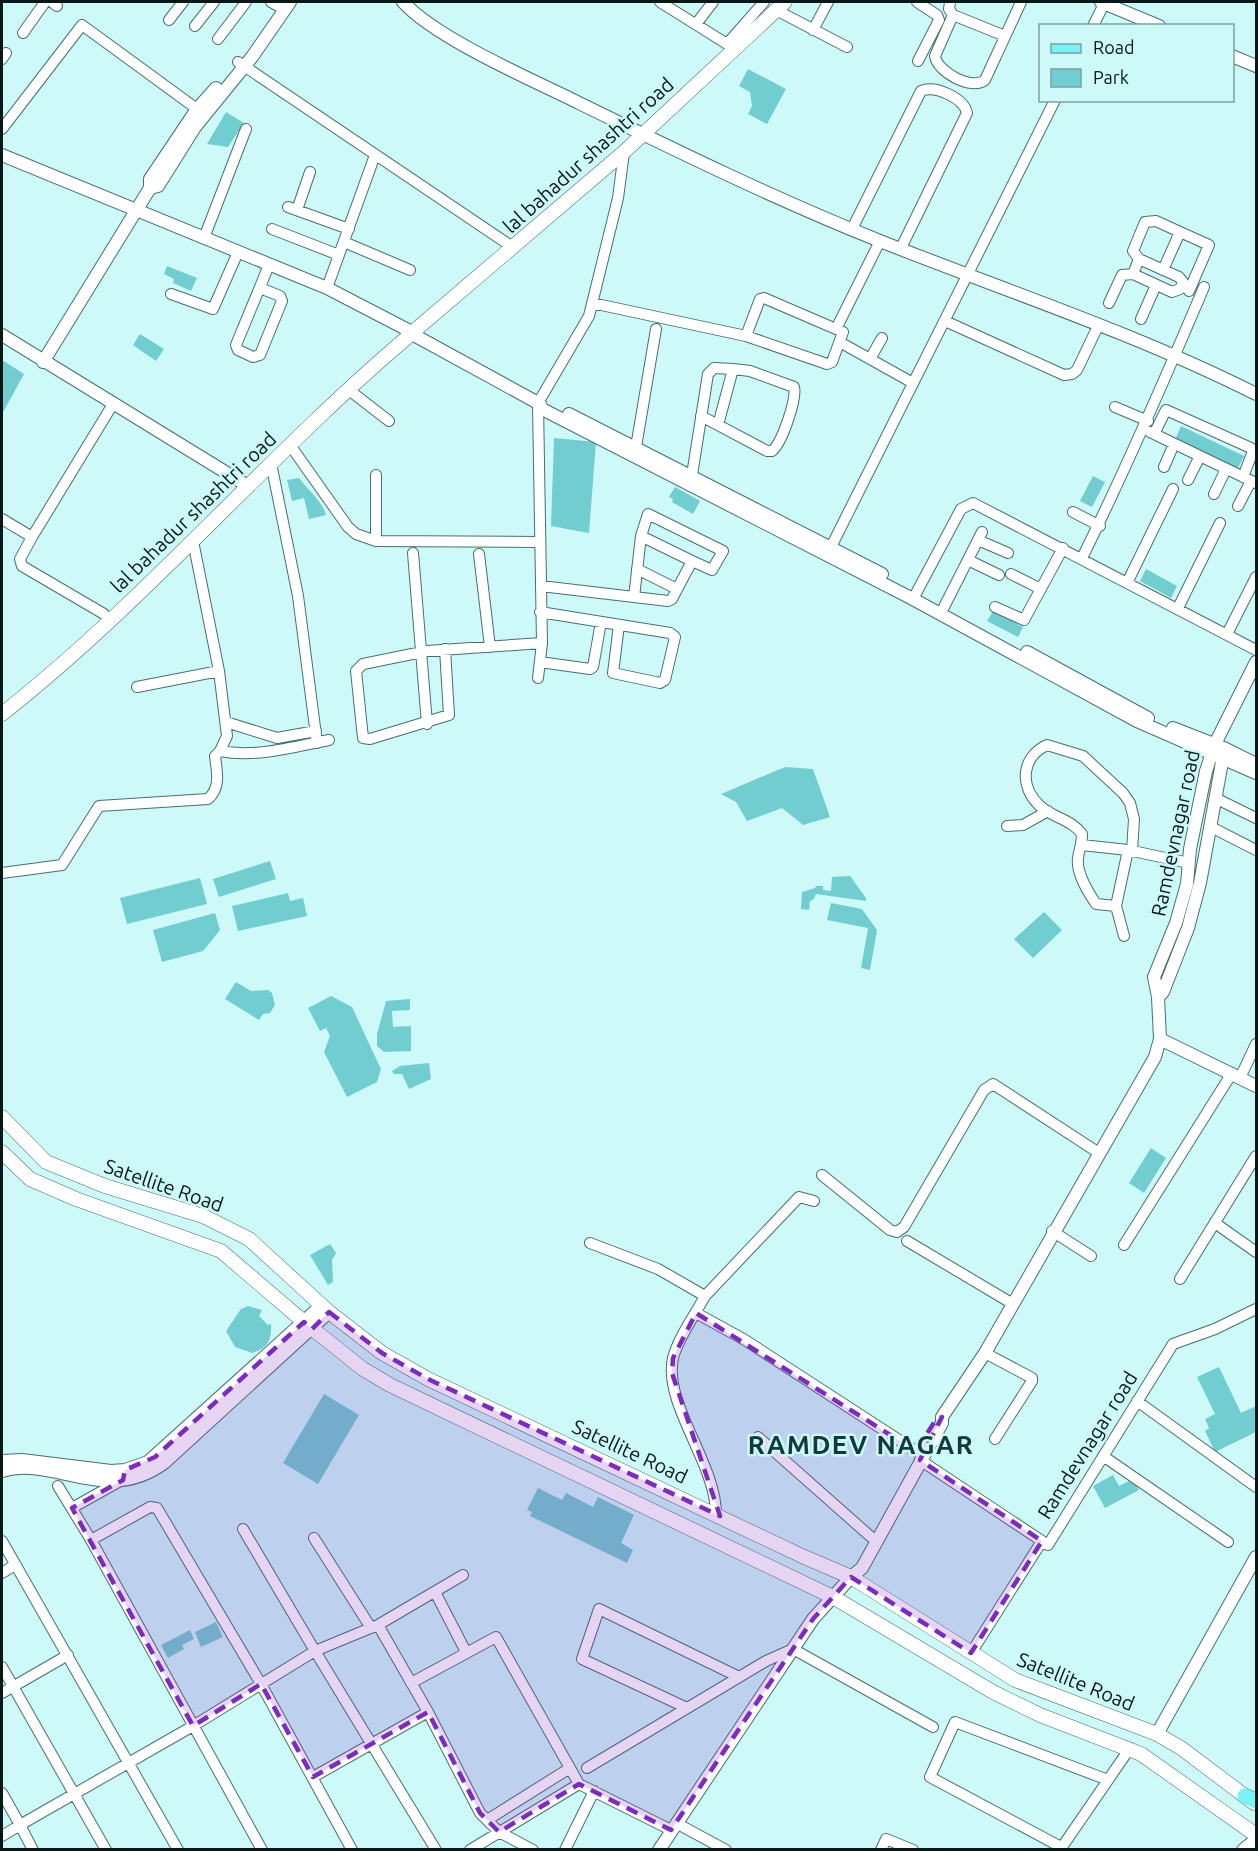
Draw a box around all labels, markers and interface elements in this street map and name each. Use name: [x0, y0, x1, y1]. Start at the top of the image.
legend: [1039, 24, 1234, 102]
text: Road: [1093, 37, 1135, 57]
text: Park: [1093, 67, 1129, 87]
street label: lal bahadur shashtri road: [498, 73, 678, 237]
street label: lal bahadur shashtri road: [106, 427, 280, 597]
street label: Ramdevnagar road: [1146, 748, 1204, 918]
street label: Satellite Road: [101, 1154, 227, 1216]
street label: Ramdevnagar road: [1032, 1367, 1142, 1523]
street label: Satellite Road: [569, 1414, 691, 1488]
district label: RAMDEV NAGAR: [748, 1430, 974, 1459]
street label: Satellite Road: [1014, 1647, 1138, 1715]

